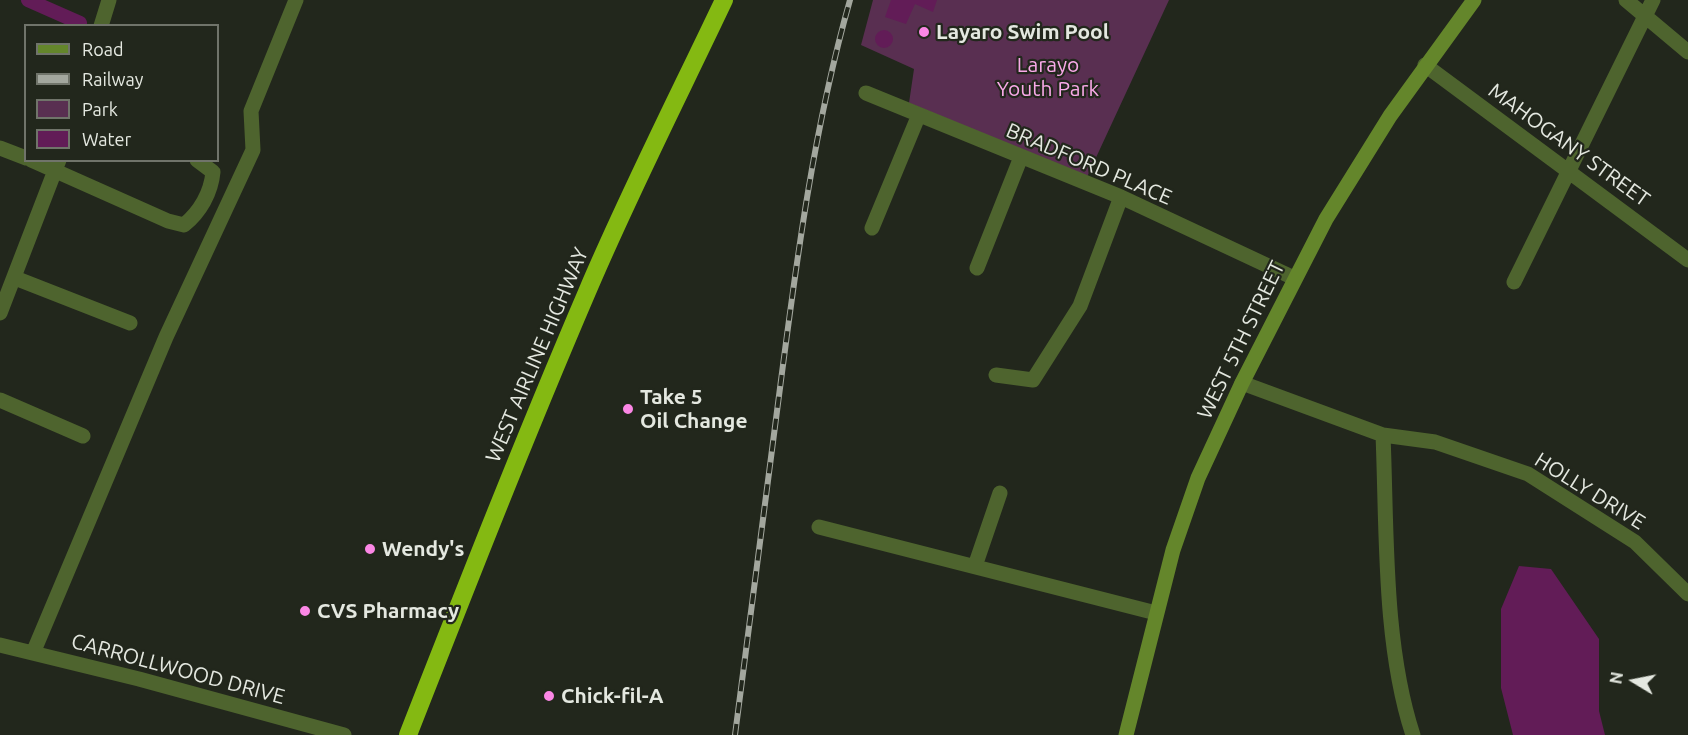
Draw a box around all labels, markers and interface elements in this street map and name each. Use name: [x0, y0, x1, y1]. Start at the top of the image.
place label: Layaro Swim Pool: [936, 19, 1109, 45]
legend: [24, 24, 219, 162]
marker: Layaro Swim Pool: [917, 25, 931, 39]
text: Road: [82, 39, 124, 59]
park label: Larayo Youth Park: [997, 52, 1099, 102]
text: Railway: [82, 69, 143, 89]
street label: MAHOGANY STREET: [1483, 78, 1655, 212]
text: Park: [82, 99, 118, 119]
street label: BRADFORD PLACE: [1002, 118, 1176, 210]
text: Water: [82, 129, 131, 149]
street label: WEST AIRLINE HIGHWAY: [480, 244, 594, 466]
street label: WEST 5TH STREET: [1192, 257, 1290, 423]
place label: Take 5 Oil Change: [640, 384, 748, 434]
marker: Take 5 Oil Change: [621, 402, 635, 416]
street label: HOLLY DRIVE: [1530, 447, 1650, 535]
place label: Wendy's: [382, 536, 464, 562]
marker: Wendy's: [363, 542, 377, 556]
place label: CVS Pharmacy: [317, 598, 459, 624]
marker: CVS Pharmacy: [298, 604, 312, 618]
street label: CARROLLWOOD DRIVE: [68, 628, 288, 710]
north arrow: [1604, 651, 1664, 711]
text: N: [1606, 670, 1626, 685]
place label: Chick-fil-A: [561, 683, 663, 709]
marker: Chick-fil-A: [542, 689, 556, 703]

